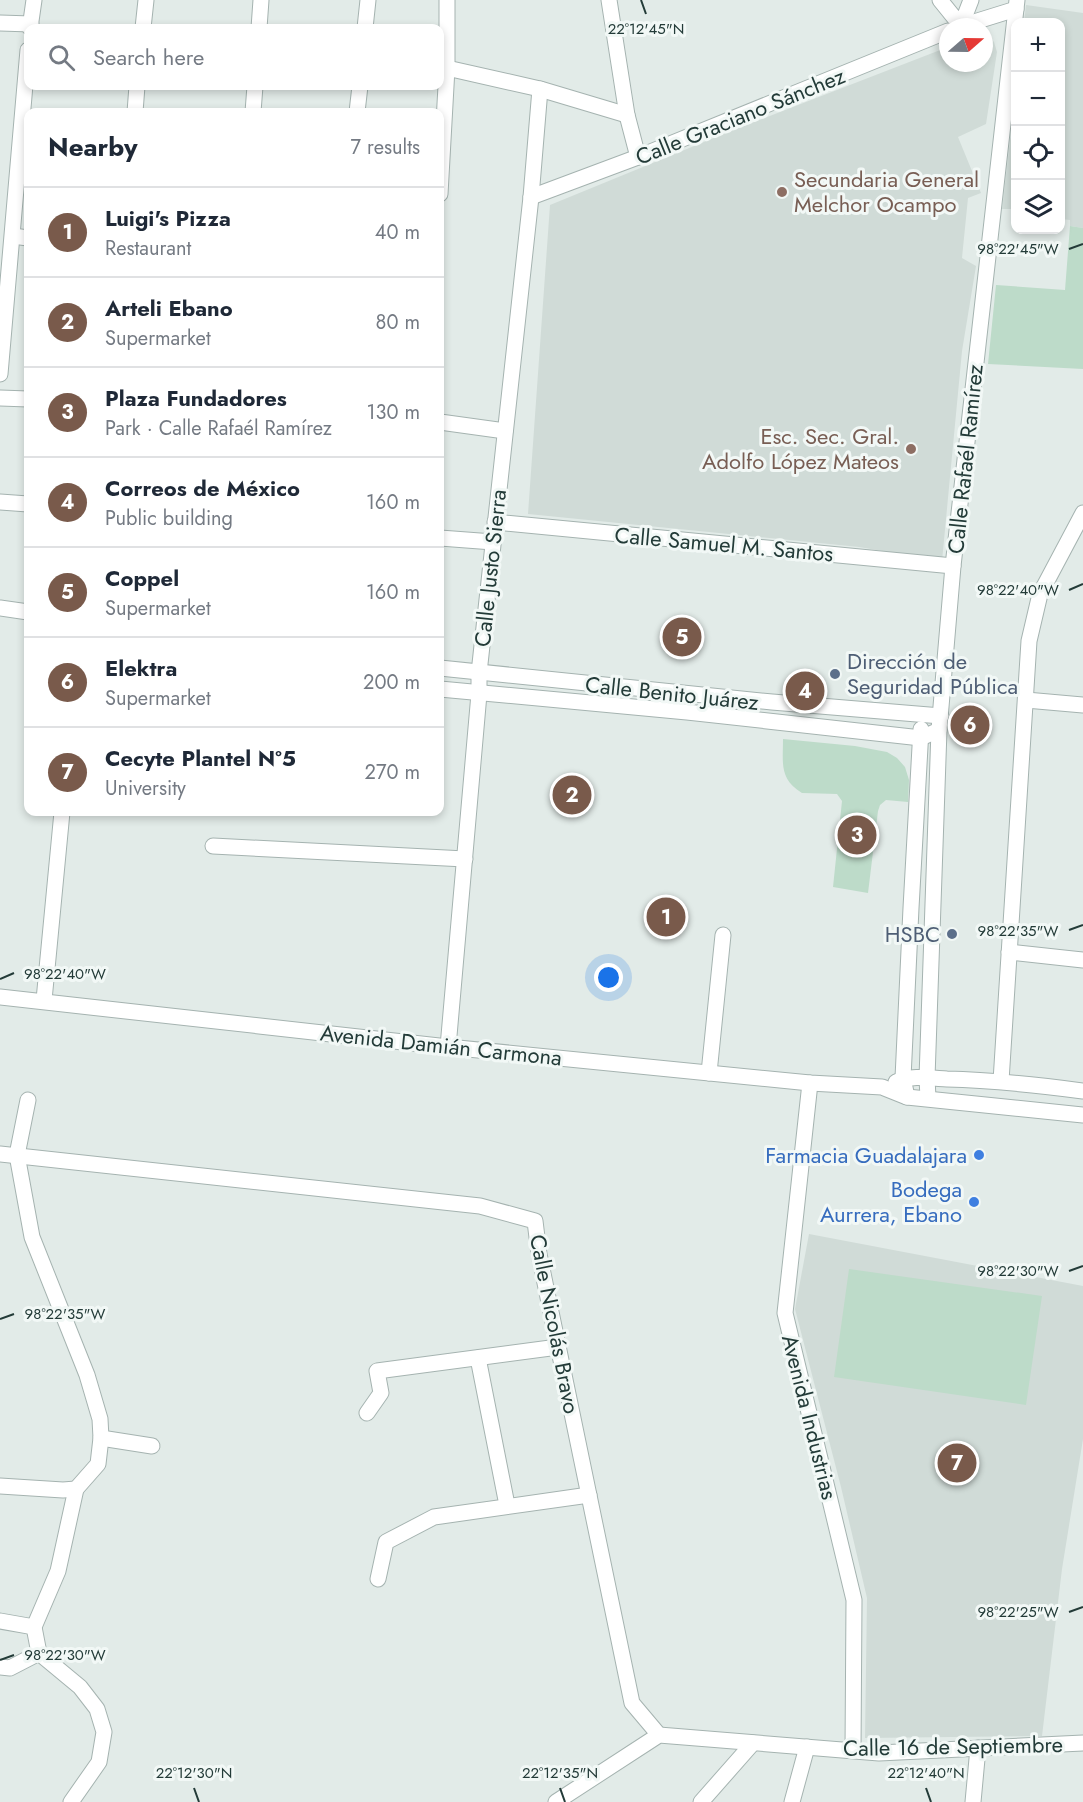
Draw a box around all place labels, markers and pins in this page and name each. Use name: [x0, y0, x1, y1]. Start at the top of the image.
place label: Secundaria General Melchor Ocampo: [794, 163, 979, 220]
marker: Secundaria General Melchor Ocampo: [775, 185, 789, 199]
place label: Esc. Sec. Gral. Adolfo López Mateos: [702, 420, 899, 477]
marker: Esc. Sec. Gral. Adolfo López Mateos: [904, 442, 918, 456]
pin: 5: [662, 614, 702, 660]
place label: Dirección de Seguridad Pública: [847, 645, 1018, 702]
marker: Dirección de Seguridad Pública: [828, 667, 842, 681]
pin: 4: [786, 668, 824, 714]
pin: 6: [950, 702, 990, 748]
pin: 2: [552, 772, 592, 818]
pin: 3: [838, 812, 876, 858]
pin: 1: [646, 894, 686, 940]
place label: HSBC: [885, 918, 940, 950]
marker: HSBC: [945, 927, 959, 941]
place label: Farmacia Guadalajara: [765, 1139, 967, 1171]
marker: Farmacia Guadalajara: [972, 1148, 986, 1162]
place label: Bodega Aurrera, Ebano: [820, 1173, 962, 1230]
marker: Bodega Aurrera, Ebano: [967, 1195, 981, 1209]
pin: 7: [938, 1440, 976, 1486]

